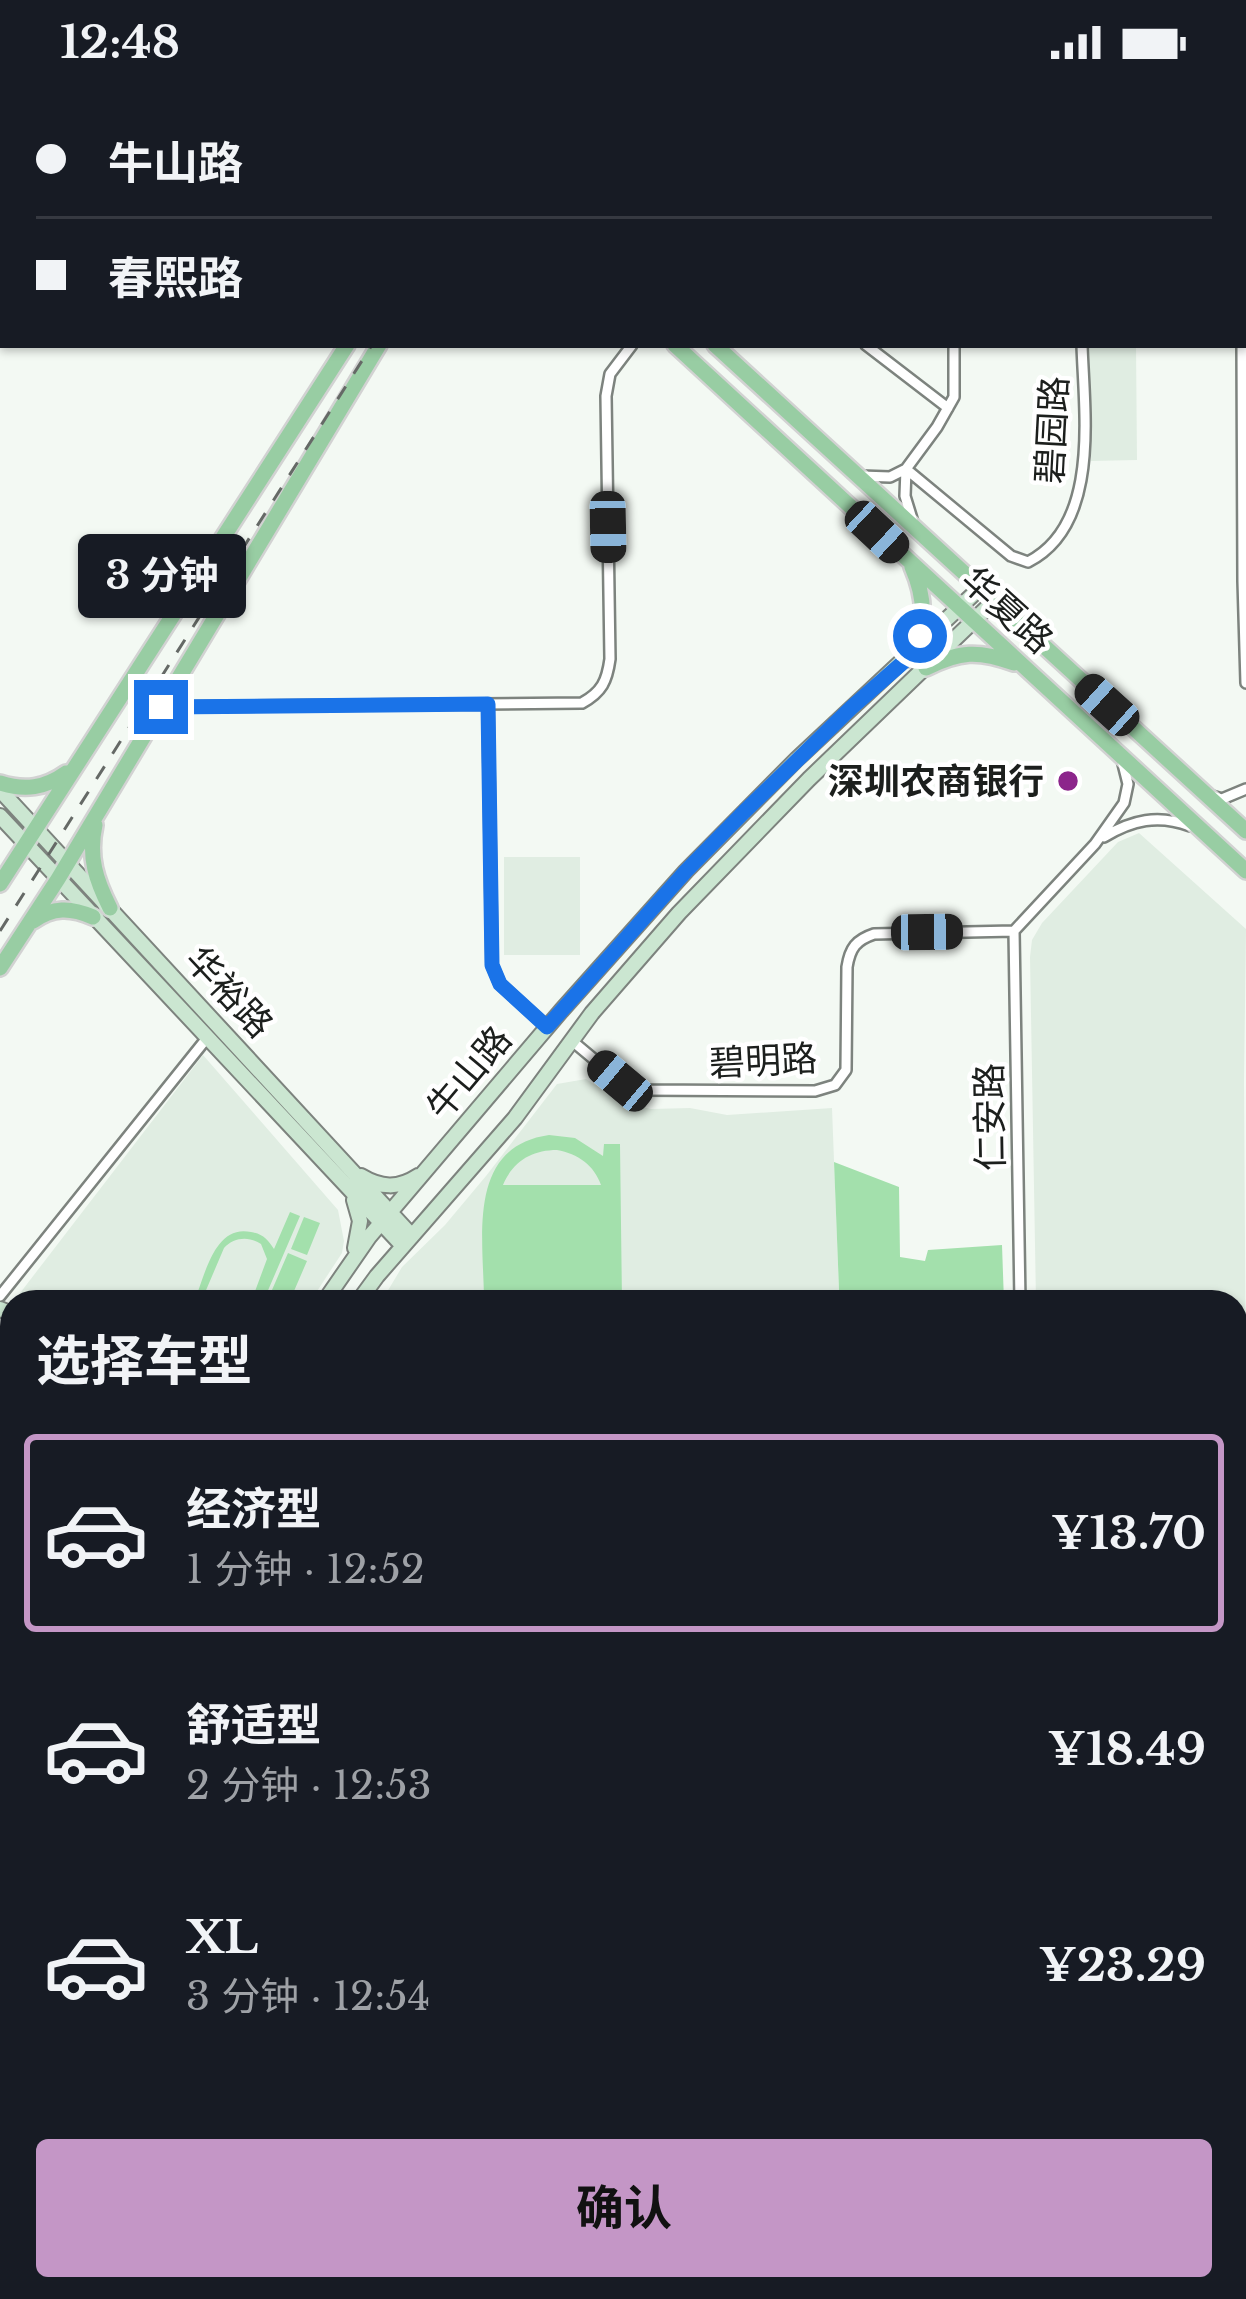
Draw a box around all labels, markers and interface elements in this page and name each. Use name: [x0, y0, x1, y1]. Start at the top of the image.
text: 12:48: [60, 14, 180, 70]
text: 牛山路: [108, 135, 243, 191]
text: 春熙路: [108, 250, 243, 306]
street label: 碧园路: [1027, 375, 1077, 485]
car: [589, 491, 627, 563]
car: [838, 494, 916, 570]
callout: 3 分钟: [77, 533, 245, 617]
text: 3 分钟: [105, 551, 219, 600]
street label: 华夏路: [952, 557, 1062, 663]
route start: [893, 609, 947, 663]
car: [1068, 668, 1146, 742]
route end: [134, 680, 188, 734]
place label: 深圳农商银行: [828, 759, 1044, 804]
marker: 深圳农商银行: [1055, 768, 1081, 794]
car: [891, 913, 963, 951]
street label: 华裕路: [176, 937, 282, 1047]
street label: 牛山路: [417, 1017, 521, 1129]
street label: 碧明路: [708, 1036, 818, 1086]
car: [581, 1044, 659, 1118]
street label: 仁安路: [967, 1063, 1013, 1171]
text: 选择车型: [36, 1328, 252, 1395]
icon: car: [42, 1479, 150, 1587]
text: 经济型: [186, 1481, 321, 1537]
text: ¥13.70: [1051, 1505, 1206, 1561]
text: 1 分钟 · 12:52: [186, 1545, 425, 1594]
icon: car: [42, 1695, 150, 1803]
text: 舒适型: [186, 1697, 321, 1753]
text: ¥18.49: [1048, 1721, 1206, 1777]
text: 2 分钟 · 12:53: [186, 1761, 431, 1810]
text: XL: [186, 1909, 258, 1965]
icon: car: [42, 1911, 150, 2019]
text: ¥23.29: [1038, 1937, 1206, 1993]
text: 3 分钟 · 12:54: [186, 1972, 430, 2021]
button: 确认: [36, 2139, 1212, 2277]

